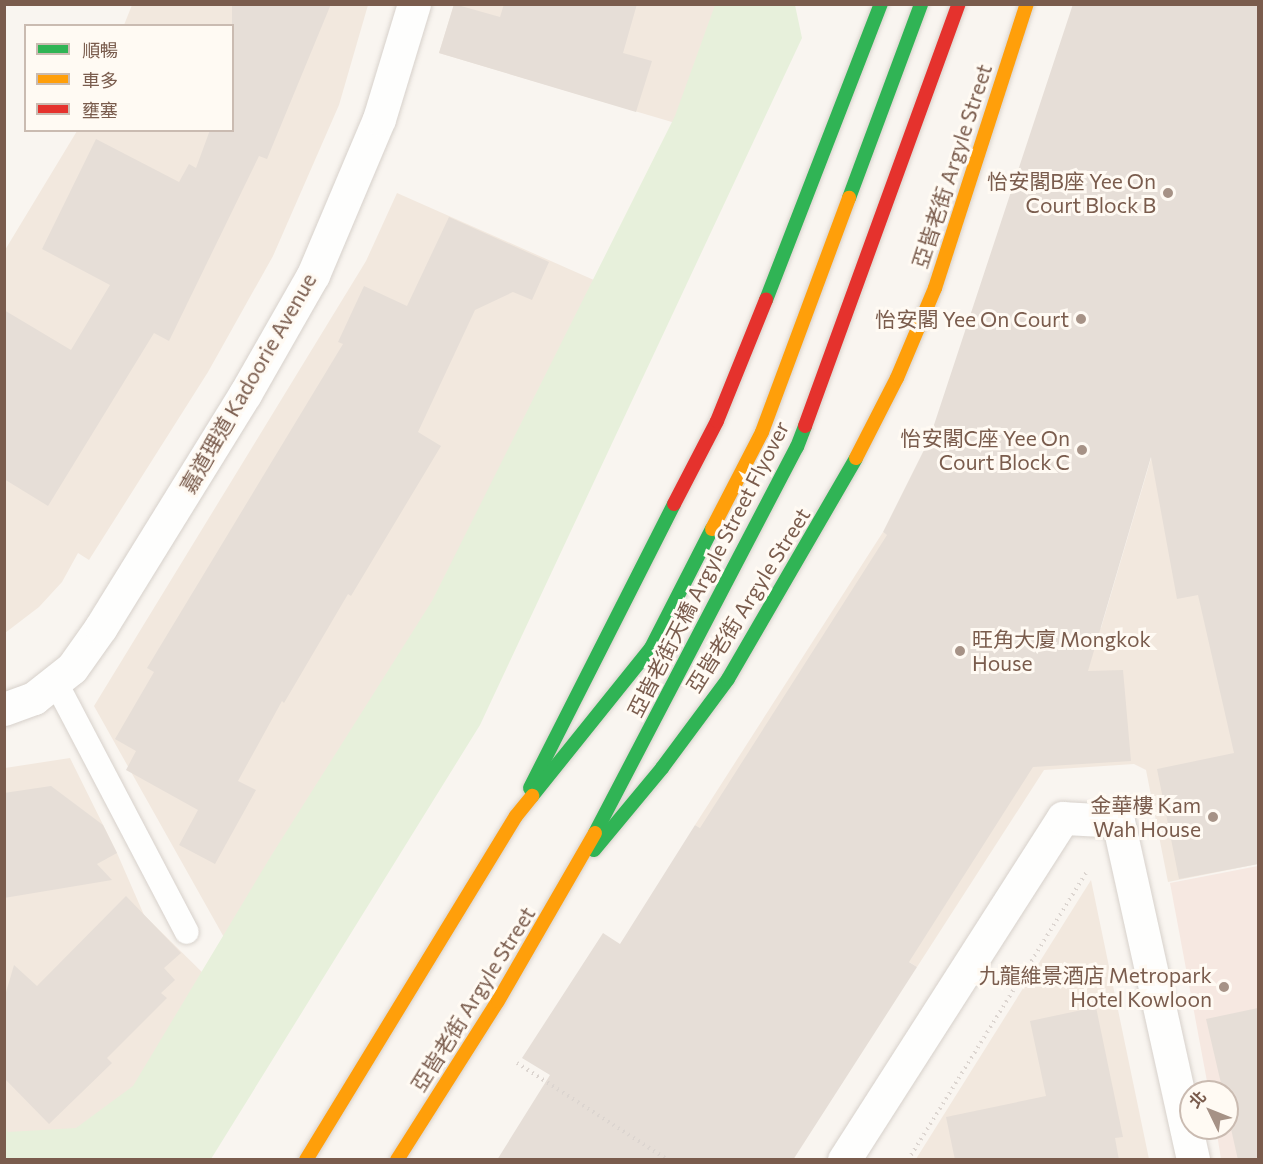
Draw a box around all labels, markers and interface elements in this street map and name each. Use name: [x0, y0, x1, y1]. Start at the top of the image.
legend: [24, 24, 234, 132]
text: 順暢: [82, 39, 118, 61]
street label: 亞皆老街 Argyle Street: [907, 61, 997, 271]
text: 車多: [82, 69, 118, 91]
text: 壅塞: [82, 99, 118, 121]
place label: 怡安閣B座 Yee On Court Block B: [987, 168, 1156, 218]
marker: 怡安閣B座 Yee On Court Block B: [1161, 186, 1175, 200]
street label: 嘉道理道 Kadoorie Avenue: [175, 269, 321, 497]
place label: 怡安閣 Yee On Court: [875, 306, 1069, 332]
marker: 怡安閣 Yee On Court: [1074, 312, 1088, 326]
street label: 亞皆老街天橋 Argyle Street Flyover: [622, 417, 794, 721]
place label: 怡安閣C座 Yee On Court Block C: [900, 425, 1070, 475]
marker: 怡安閣C座 Yee On Court Block C: [1075, 443, 1089, 457]
street label: 亞皆老街 Argyle Street: [681, 503, 815, 697]
place label: 旺角大廈 Mongkok House: [972, 626, 1151, 676]
marker: 旺角大廈 Mongkok House: [953, 644, 967, 658]
place label: 金華樓 Kam Wah House: [1091, 792, 1201, 842]
marker: 金華樓 Kam Wah House: [1206, 810, 1220, 824]
street label: 亞皆老街 Argyle Street: [406, 902, 540, 1096]
place label: 九龍維景酒店 Metropark Hotel Kowloon: [979, 962, 1212, 1012]
marker: 九龍維景酒店 Metropark Hotel Kowloon: [1217, 980, 1231, 994]
north arrow: [1179, 1080, 1239, 1140]
text: 北: [1185, 1086, 1209, 1111]

